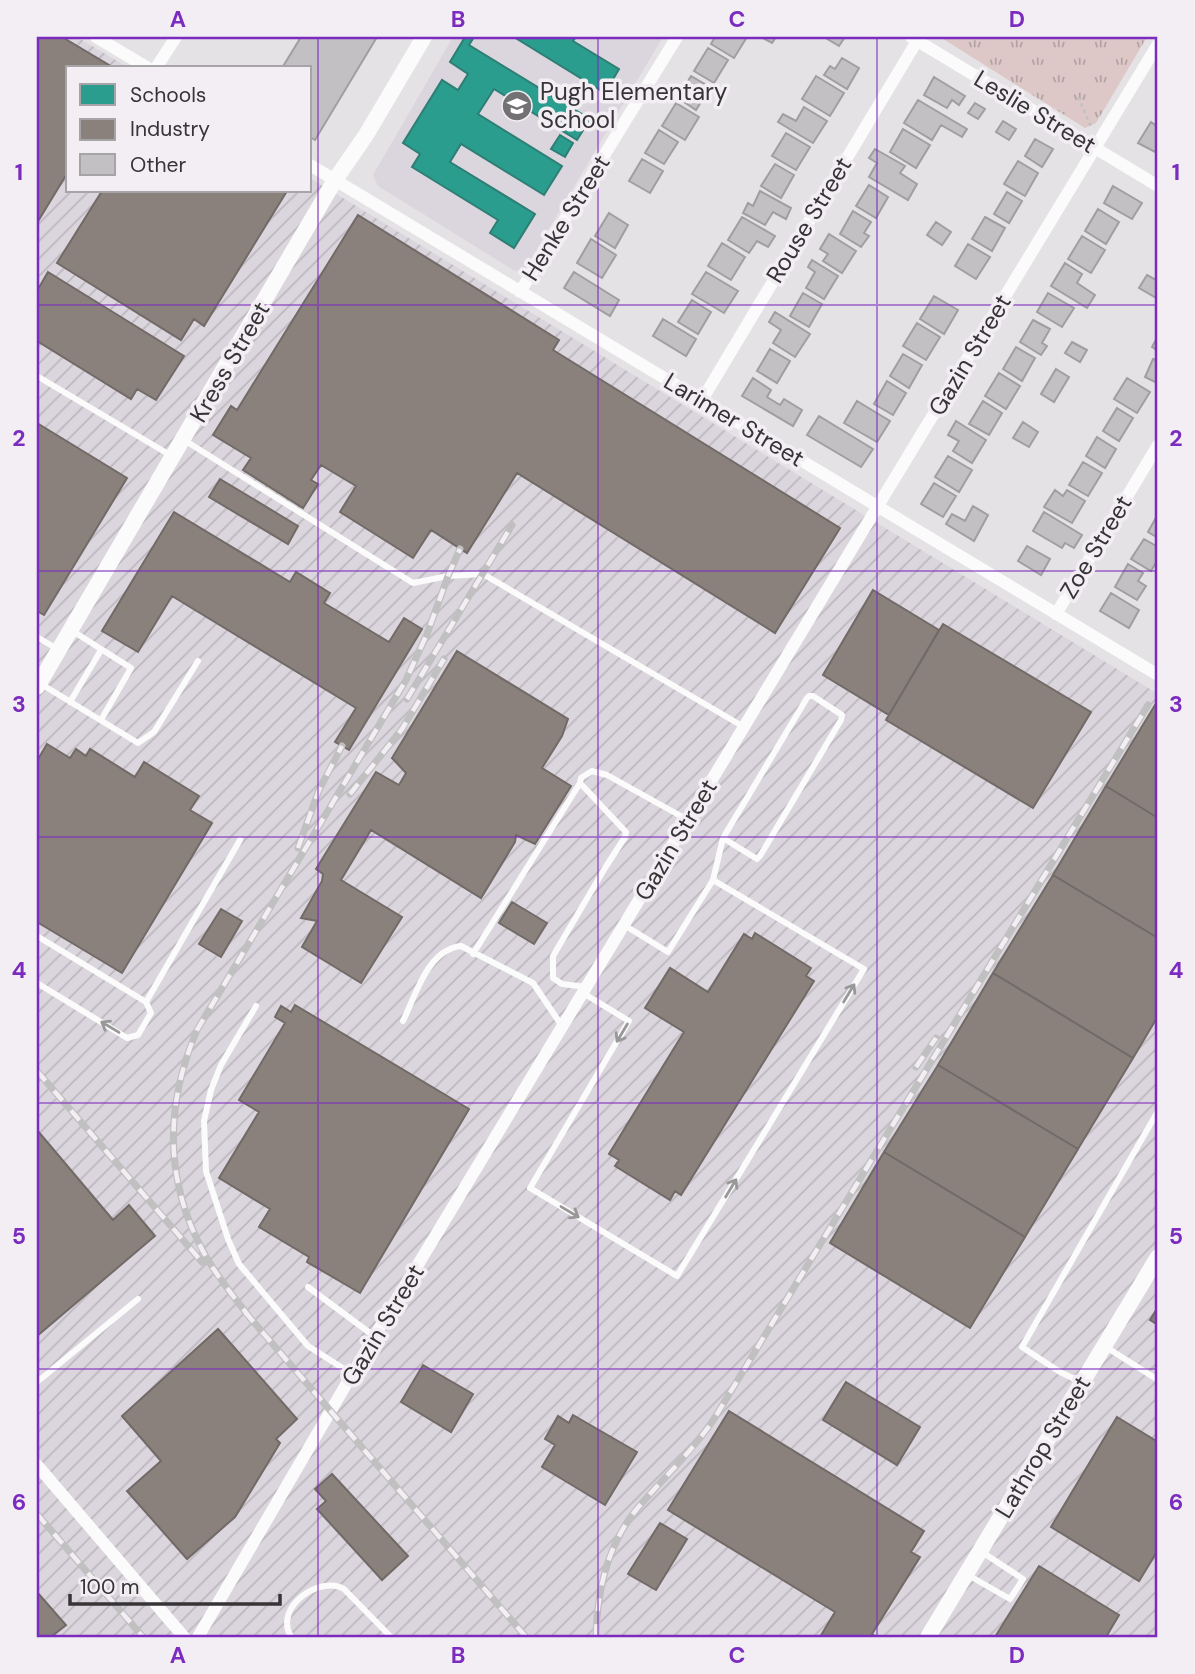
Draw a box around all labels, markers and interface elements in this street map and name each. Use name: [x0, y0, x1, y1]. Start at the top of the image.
text: A: [170, 4, 186, 34]
text: B: [451, 4, 465, 34]
text: C: [729, 4, 745, 34]
text: D: [1009, 4, 1025, 34]
street label: Leslie Street: [969, 63, 1102, 160]
legend: [66, 66, 312, 192]
place label: Pugh Elementary School: [540, 76, 727, 135]
text: Schools: [130, 81, 206, 109]
school or university icon: Pugh Elementary School: [500, 89, 534, 123]
text: Industry: [130, 115, 210, 143]
street label: Henke Street: [515, 149, 617, 287]
text: Other: [130, 151, 186, 179]
street label: Rouse Street: [759, 151, 858, 288]
text: 1: [15, 157, 23, 187]
text: 1: [1172, 157, 1180, 187]
street label: Gazin Street: [921, 288, 1018, 421]
street label: Kress Street: [182, 296, 277, 428]
street label: Larimer Street: [658, 365, 810, 474]
text: 2: [12, 423, 26, 453]
text: 2: [1169, 423, 1183, 453]
street label: Zoe Street: [1053, 489, 1139, 604]
text: 3: [12, 689, 26, 719]
text: 3: [1169, 689, 1183, 719]
street label: Gazin Street: [627, 773, 724, 906]
text: 4: [12, 955, 27, 985]
text: 4: [1169, 955, 1184, 985]
one-way arrow: [842, 984, 856, 1004]
one-way arrow: [101, 1020, 121, 1034]
one-way arrow: [615, 1023, 629, 1043]
one-way arrow: [724, 1178, 738, 1198]
one-way arrow: [560, 1205, 580, 1219]
text: 5: [12, 1221, 26, 1251]
text: 5: [1169, 1221, 1183, 1251]
street label: Gazin Street: [334, 1258, 431, 1391]
street label: Lathrop Street: [988, 1370, 1097, 1524]
text: 6: [12, 1487, 26, 1517]
text: 6: [1169, 1487, 1183, 1517]
scale bar: [70, 1562, 280, 1606]
text: 100 m: [80, 1573, 140, 1601]
text: A: [170, 1640, 186, 1670]
text: B: [451, 1640, 465, 1670]
text: C: [729, 1640, 745, 1670]
text: D: [1009, 1640, 1025, 1670]

